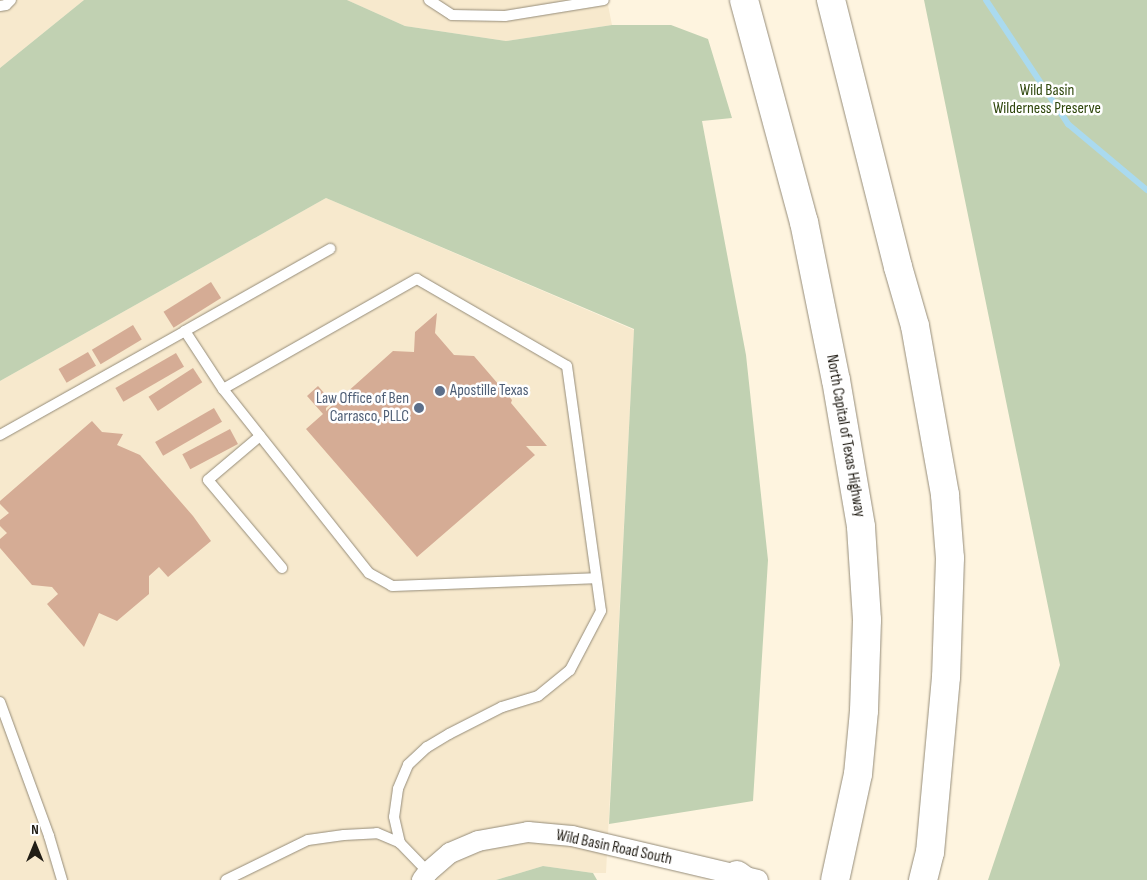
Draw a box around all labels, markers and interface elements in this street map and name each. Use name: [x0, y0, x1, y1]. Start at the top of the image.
park label: Wild Basin Wilderness Preserve: [993, 81, 1101, 119]
street label: North Capital of Texas Highway: [821, 353, 869, 519]
place label: Apostille Texas: [450, 381, 528, 401]
marker: Apostille Texas: [434, 385, 446, 397]
place label: Law Office of Ben Carrasco, PLLC: [316, 389, 409, 427]
marker: Law Office of Ben Carrasco, PLLC: [413, 402, 425, 414]
north arrow: [10, 820, 60, 870]
text: N: [31, 821, 39, 838]
street label: Wild Basin Road South: [554, 826, 674, 870]

